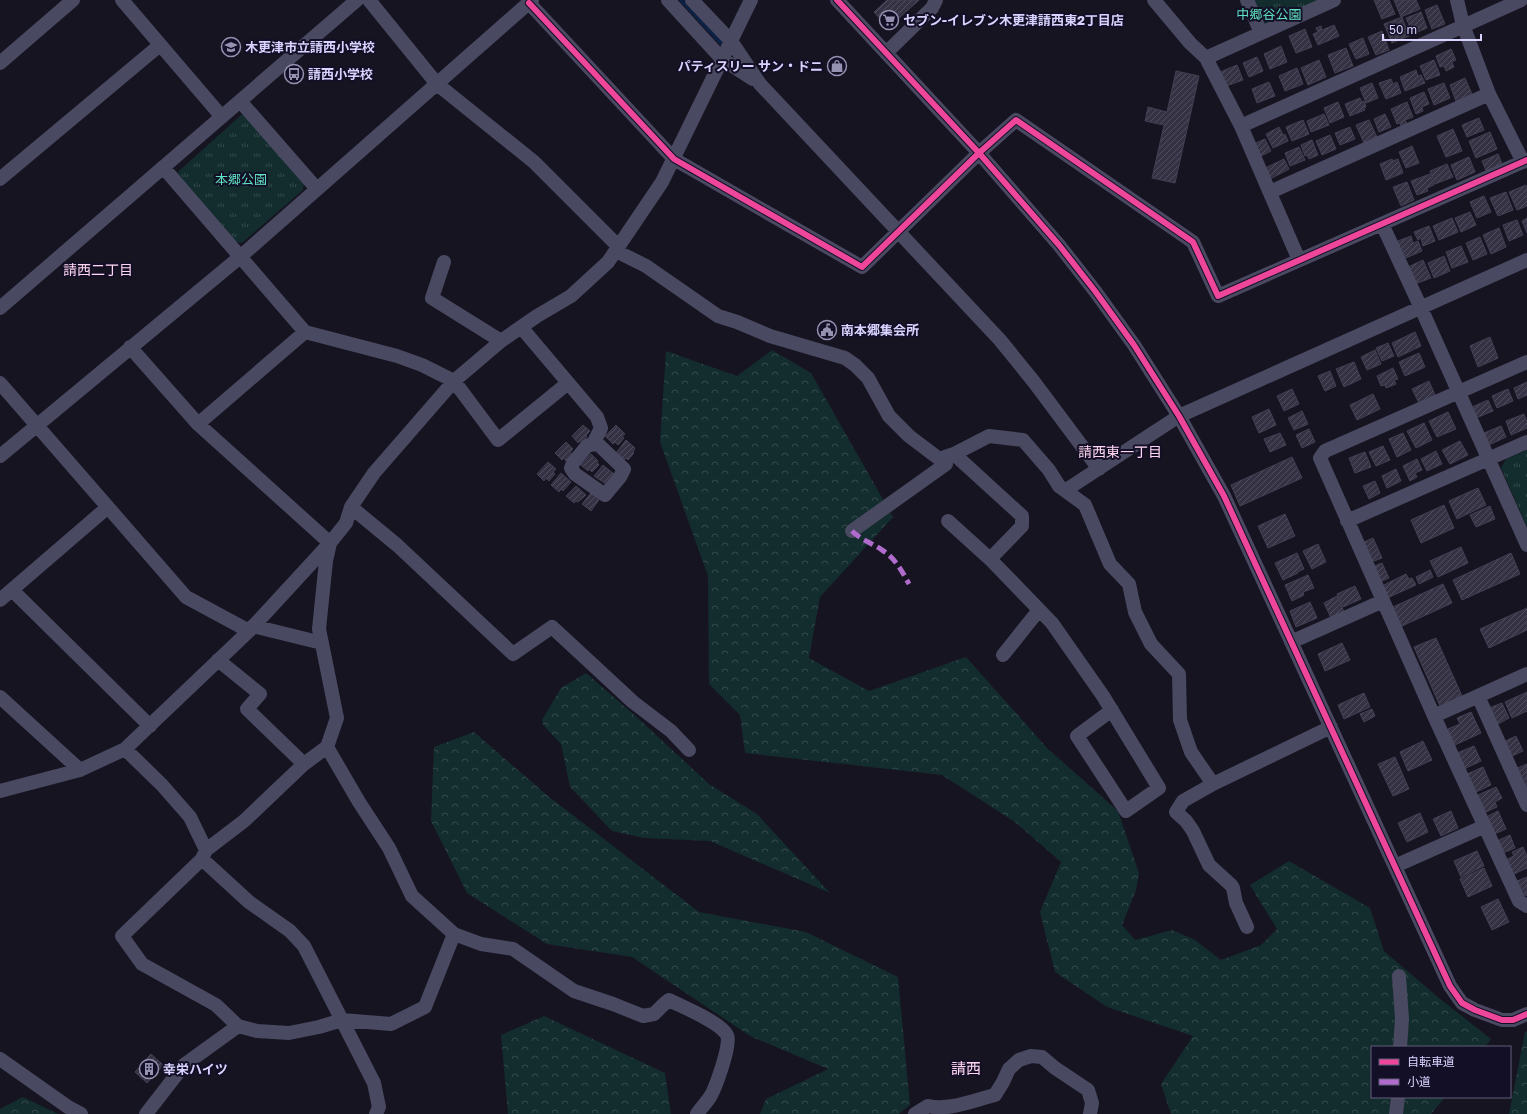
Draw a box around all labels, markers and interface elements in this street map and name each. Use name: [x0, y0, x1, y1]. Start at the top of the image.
park label: 中郷谷公園: [1236, 6, 1302, 22]
supermarket icon: セブン-イレブン木更津請西東2丁目店: [878, 9, 900, 31]
place label: セブン-イレブン木更津請西東2丁目店: [903, 12, 1124, 28]
scale bar: [1383, 16, 1481, 42]
text: 50 m: [1389, 22, 1417, 37]
school or university icon: 木更津市立請西小学校: [220, 36, 242, 58]
place label: 木更津市立請西小学校: [245, 39, 375, 55]
shop icon: パティスリー サン・ドニ: [826, 55, 848, 77]
place label: パティスリー サン・ドニ: [678, 58, 823, 74]
bus stop icon: 請西小学校: [283, 63, 305, 85]
place label: 請西小学校: [308, 66, 373, 82]
park label: 本郷公園: [215, 171, 267, 187]
district label: 請西二丁目: [63, 261, 133, 278]
public building icon: 南本郷集会所: [816, 319, 838, 341]
place label: 南本郷集会所: [841, 322, 919, 338]
district label: 請西東一丁目: [1078, 443, 1162, 460]
legend: [1371, 1046, 1511, 1098]
text: 自転車道: [1407, 1054, 1455, 1069]
building icon: 幸栄ハイツ: [138, 1058, 160, 1080]
district label: 請西: [951, 1059, 981, 1077]
place label: 幸栄ハイツ: [163, 1061, 228, 1077]
text: 小道: [1407, 1074, 1431, 1089]

